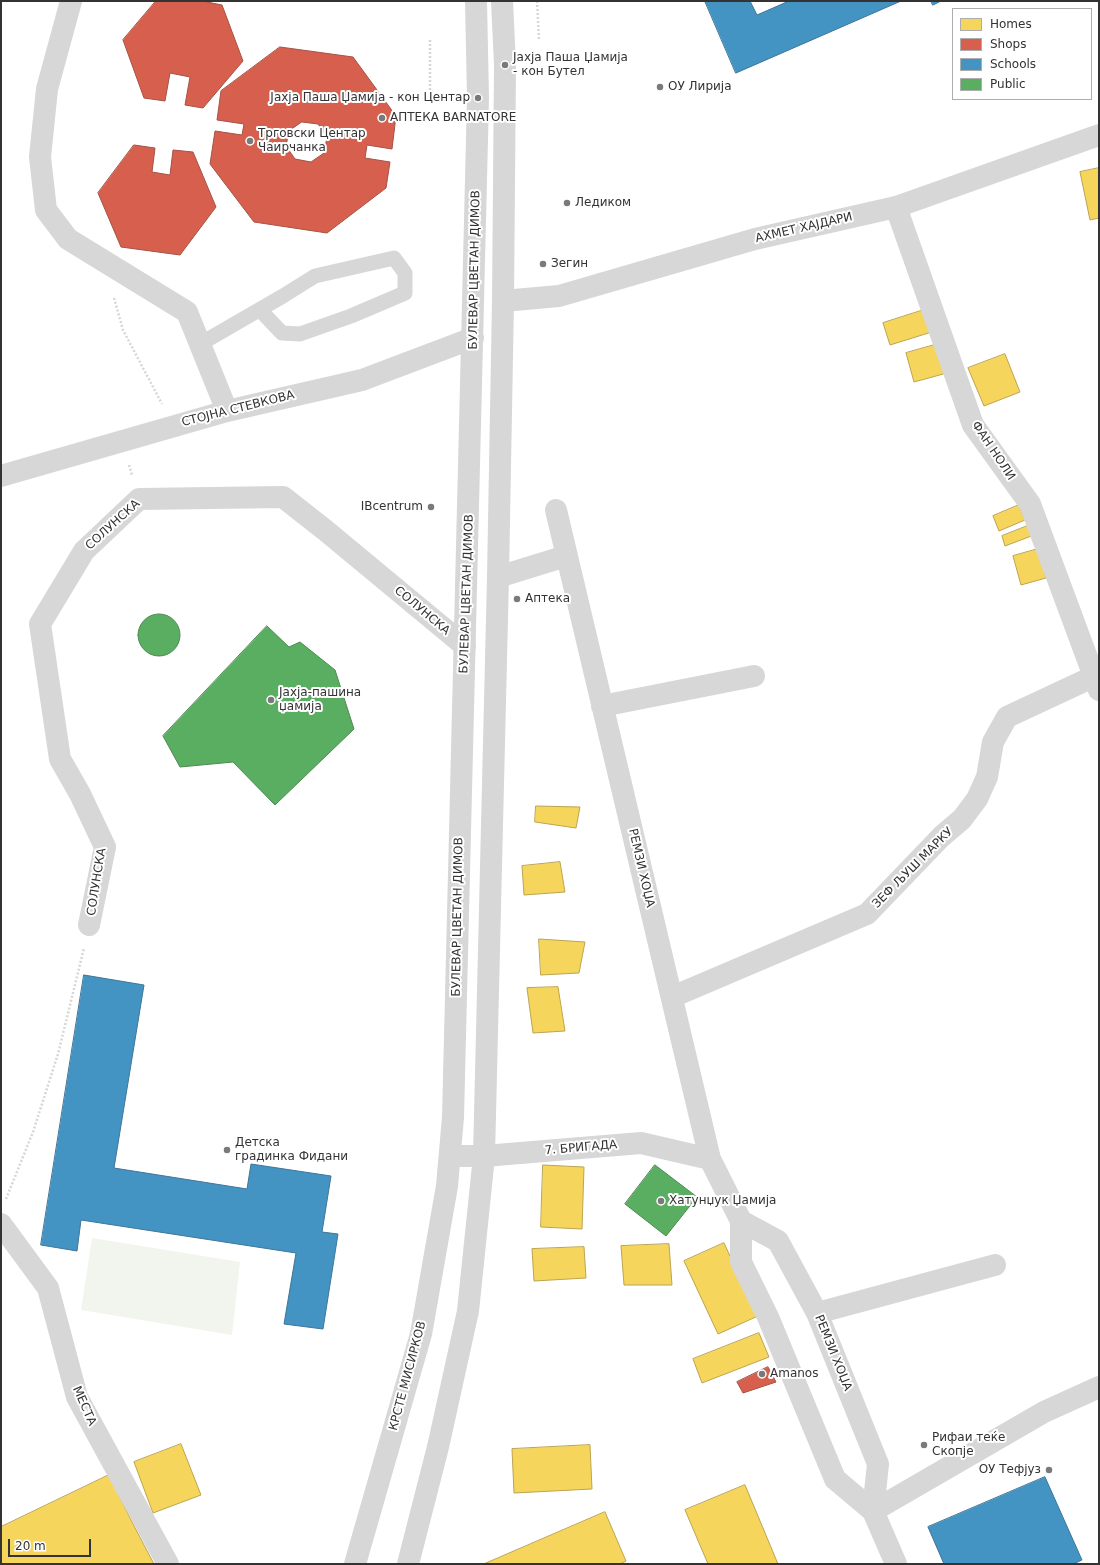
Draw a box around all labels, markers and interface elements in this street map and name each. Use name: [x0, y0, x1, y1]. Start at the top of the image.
legend: [952, 8, 1092, 100]
text: Homes: [990, 17, 1032, 31]
text: Shops: [990, 37, 1026, 51]
place label: Јахја Паша Џамија - кон Бутел: [513, 51, 628, 79]
text: Schools: [990, 57, 1036, 71]
marker: Јахја Паша Џамија - кон Бутел: [500, 60, 510, 70]
text: Public: [990, 77, 1026, 91]
place label: ОУ Лирија: [668, 80, 731, 94]
marker: ОУ Лирија: [655, 82, 665, 92]
place label: Јахја Паша Џамија - кон Центар: [270, 91, 470, 105]
marker: Јахја Паша Џамија - кон Центар: [473, 93, 483, 103]
place label: АПТЕКА BARNATORE: [390, 111, 516, 125]
marker: АПТЕКА BARNATORE: [377, 113, 387, 123]
place label: Трговски Центар Чаирчанка: [258, 127, 366, 155]
marker: Трговски Центар Чаирчанка: [245, 136, 255, 146]
street label: БУЛЕВАР ЦВЕТАН ДИМОВ: [466, 190, 484, 350]
place label: Ледиком: [575, 196, 631, 210]
marker: Ледиком: [562, 198, 572, 208]
street label: АХМЕТ ХАЈДАРИ: [754, 210, 854, 246]
place label: Зегин: [551, 257, 588, 271]
marker: Зегин: [538, 259, 548, 269]
street label: СТОЈНА СТЕВКОВА: [180, 388, 296, 430]
street label: ФАН НОЛИ: [968, 419, 1018, 483]
street label: СОЛУНСКА: [83, 497, 143, 553]
place label: IBcentrum: [361, 500, 423, 514]
marker: IBcentrum: [426, 502, 436, 512]
street label: БУЛЕВАР ЦВЕТАН ДИМОВ: [457, 514, 477, 674]
street label: СОЛУНСКА: [391, 584, 453, 638]
place label: Аптека: [525, 592, 570, 606]
marker: Аптека: [512, 594, 522, 604]
place label: Јахја-пашина џамија: [279, 686, 361, 714]
marker: Јахја-пашина џамија: [266, 695, 276, 705]
street label: ЗЕФ ЉУШ МАРКУ: [870, 825, 956, 911]
street label: РЕМЗИ ХОЏА: [625, 827, 657, 909]
street label: БУЛЕВАР ЦВЕТАН ДИМОВ: [449, 837, 467, 997]
street label: СОЛУНСКА: [85, 847, 109, 917]
place label: Детска градинка Фидани: [235, 1136, 348, 1164]
street label: 7. БРИГАДА: [544, 1138, 618, 1158]
marker: Детска градинка Фидани: [222, 1145, 232, 1155]
place label: Хатунџук Џамија: [669, 1194, 776, 1208]
marker: Хатунџук Џамија: [656, 1196, 666, 1206]
street label: РЕМЗИ ХОЏА: [811, 1313, 855, 1393]
street label: КРСТЕ МИСИРКОВ: [386, 1320, 430, 1432]
place label: Amanos: [770, 1367, 818, 1381]
marker: Amanos: [757, 1369, 767, 1379]
street label: МЕСТА: [69, 1384, 99, 1428]
place label: Рифаи теќе Скопје: [932, 1431, 1005, 1459]
marker: Рифаи теќе Скопје: [919, 1440, 929, 1450]
place label: ОУ Тефјуз: [979, 1463, 1041, 1477]
marker: ОУ Тефјуз: [1044, 1465, 1054, 1475]
scale bar: [10, 1531, 93, 1557]
text: 20 m: [15, 1539, 46, 1553]

